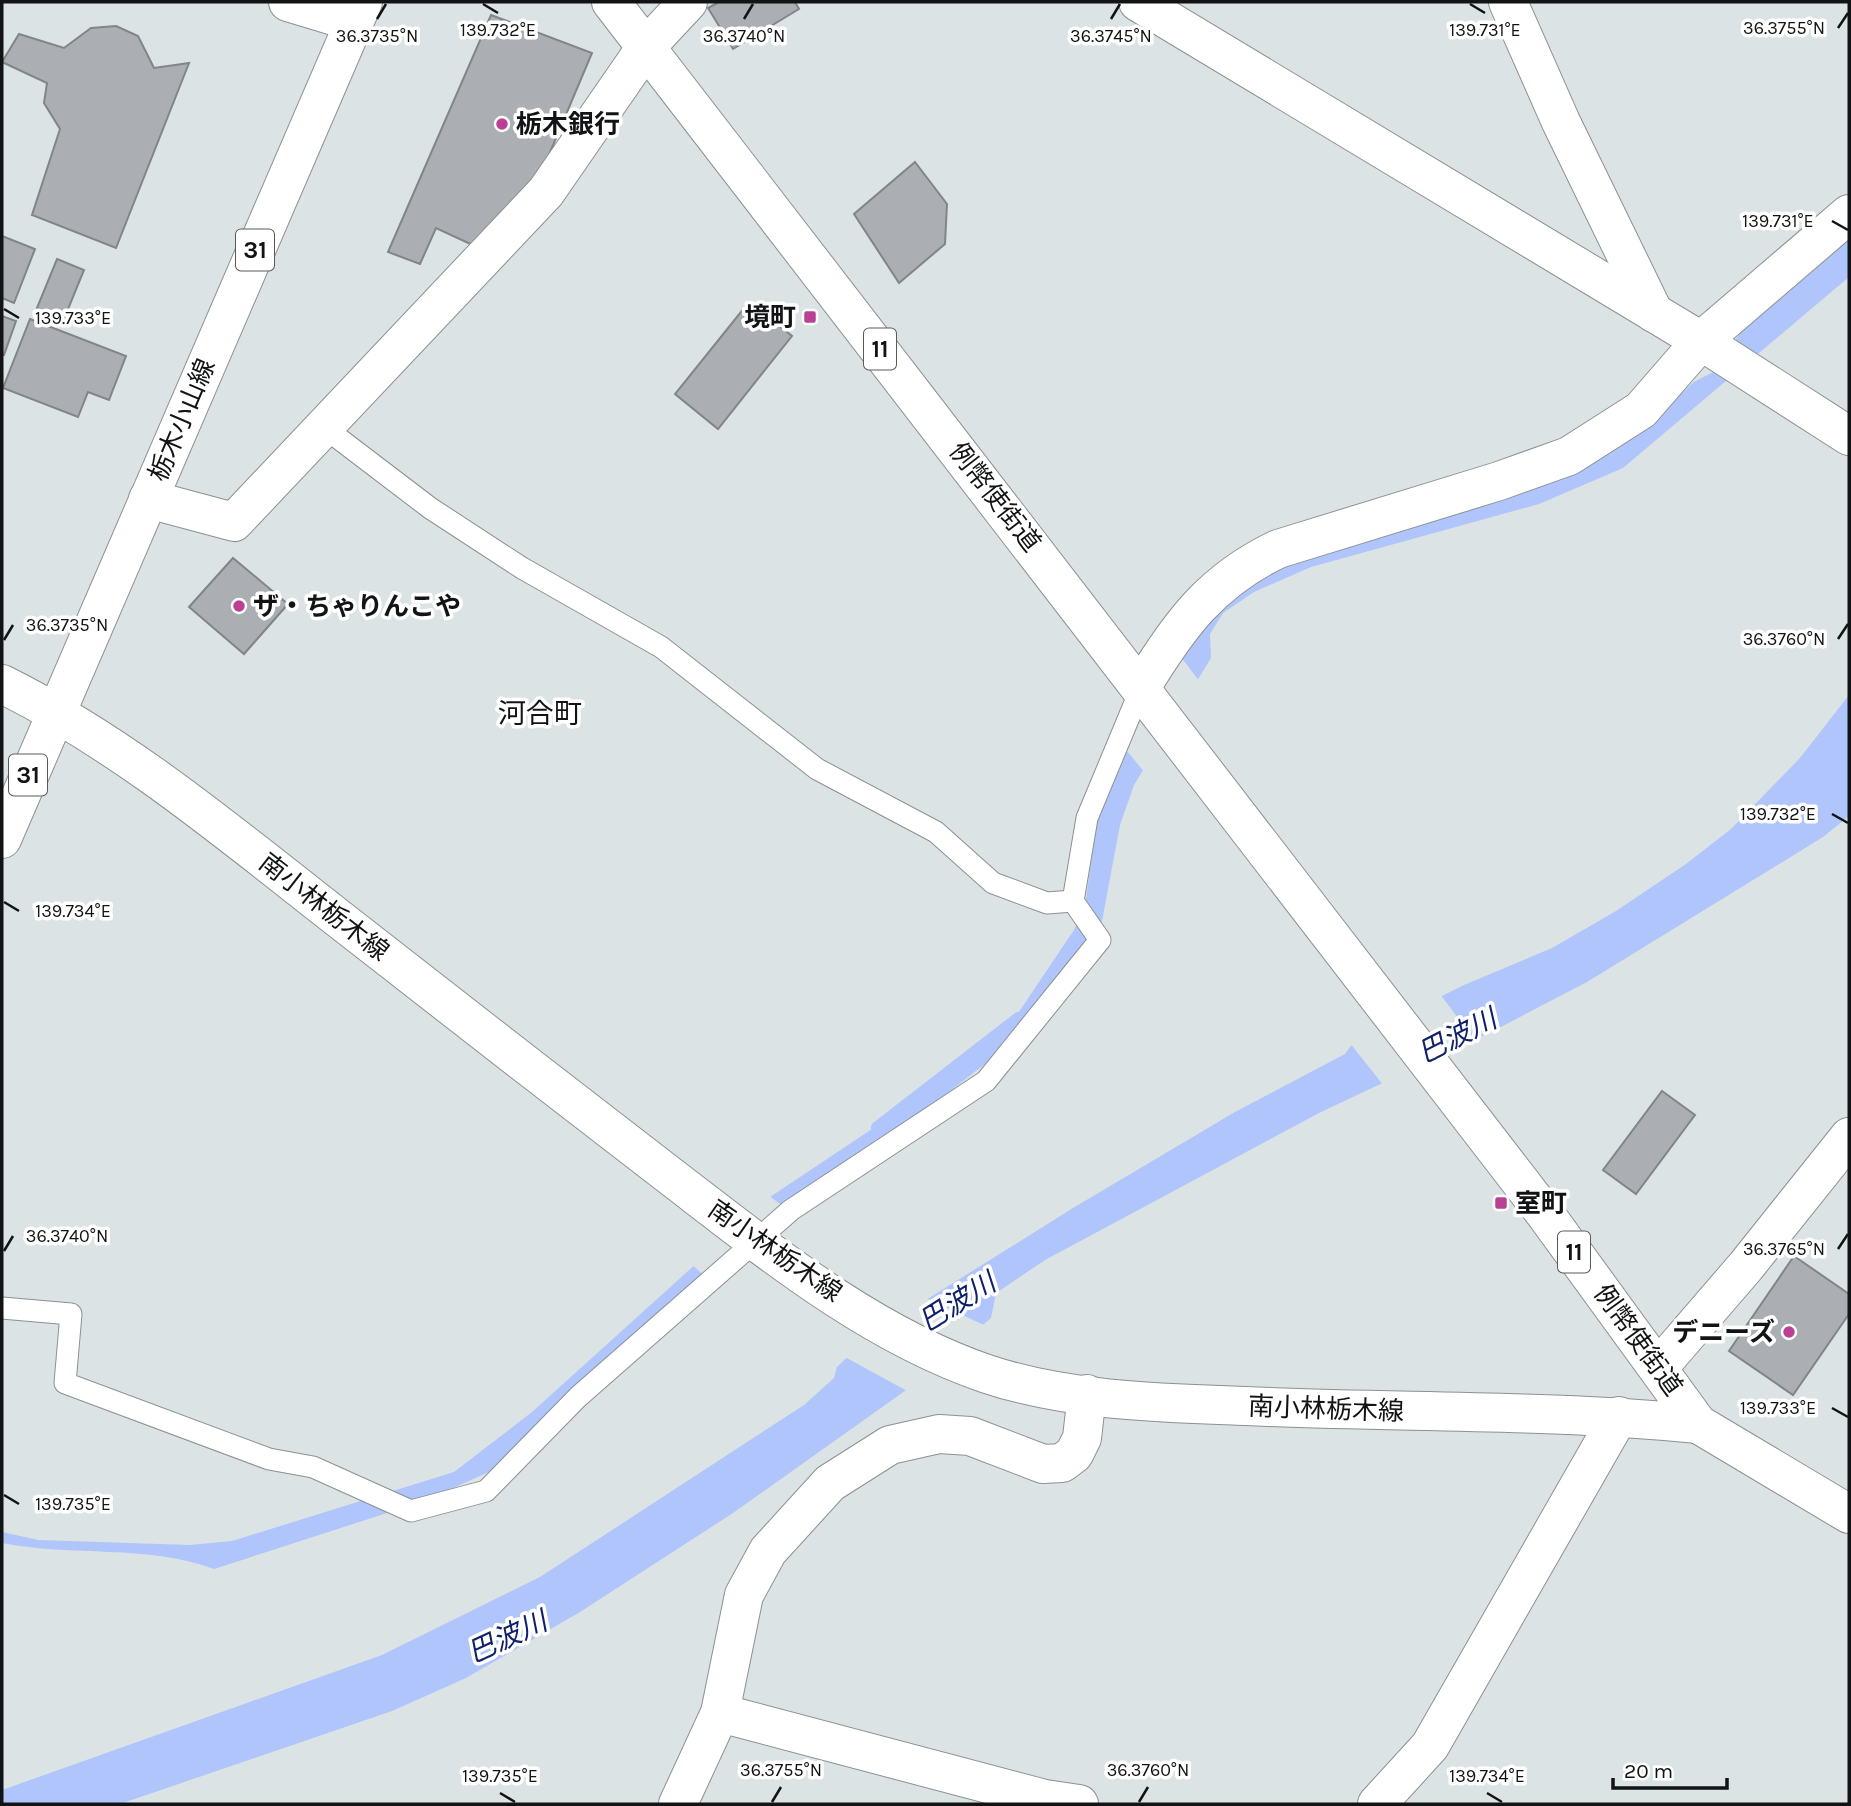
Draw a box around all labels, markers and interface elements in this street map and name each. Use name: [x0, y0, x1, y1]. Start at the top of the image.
text: 36.3755°N: [1743, 17, 1825, 39]
text: 139.732°E: [460, 19, 536, 41]
text: 139.731°E: [1449, 19, 1521, 41]
text: 36.3735°N: [336, 25, 418, 47]
text: 36.3740°N: [703, 25, 785, 47]
text: 36.3745°N: [1070, 25, 1152, 47]
place label: 栃木銀行: [516, 109, 620, 140]
marker: 栃木銀行: [494, 116, 510, 132]
text: 139.731°E: [1742, 210, 1814, 232]
road number: 31: [236, 230, 274, 270]
place label: 境町: [744, 302, 796, 333]
text: 139.733°E: [35, 307, 111, 329]
marker: 境町: [802, 309, 818, 325]
road number: 11: [864, 328, 896, 370]
street label: 栃木小山線: [142, 354, 222, 486]
street label: 例幣使街道: [943, 436, 1047, 558]
place label: ザ・ちゃりんこや: [253, 591, 461, 622]
marker: ザ・ちゃりんこや: [231, 598, 247, 614]
text: 36.3735°N: [26, 614, 108, 636]
text: 36.3760°N: [1743, 628, 1825, 650]
district label: 河合町: [498, 697, 582, 730]
road number: 31: [9, 754, 47, 796]
text: 139.732°E: [1740, 803, 1816, 825]
street label: 南小林栃木線: [253, 847, 395, 967]
text: 139.734°E: [35, 900, 111, 922]
water label: 巴波川: [1412, 1001, 1505, 1070]
place label: 室町: [1515, 1188, 1567, 1219]
street label: 南小林栃木線: [702, 1194, 848, 1308]
marker: 室町: [1493, 1195, 1509, 1211]
text: 36.3740°N: [26, 1225, 108, 1247]
road number: 11: [1558, 1232, 1590, 1272]
text: 36.3765°N: [1743, 1238, 1825, 1260]
water label: 巴波川: [913, 1264, 1004, 1338]
street label: 例幣使街道: [1587, 1278, 1689, 1402]
place label: デニーズ: [1672, 1317, 1775, 1348]
marker: デニーズ: [1781, 1324, 1797, 1340]
street label: 南小林栃木線: [1247, 1391, 1405, 1427]
text: 139.733°E: [1740, 1397, 1816, 1419]
text: 139.735°E: [35, 1493, 111, 1515]
water label: 巴波川: [462, 1603, 555, 1670]
scale bar: [1613, 1746, 1727, 1790]
text: 36.3755°N: [740, 1759, 822, 1781]
text: 36.3760°N: [1107, 1759, 1189, 1781]
text: 20 m: [1624, 1759, 1673, 1783]
text: 139.735°E: [462, 1765, 538, 1787]
text: 139.734°E: [1449, 1765, 1525, 1787]

